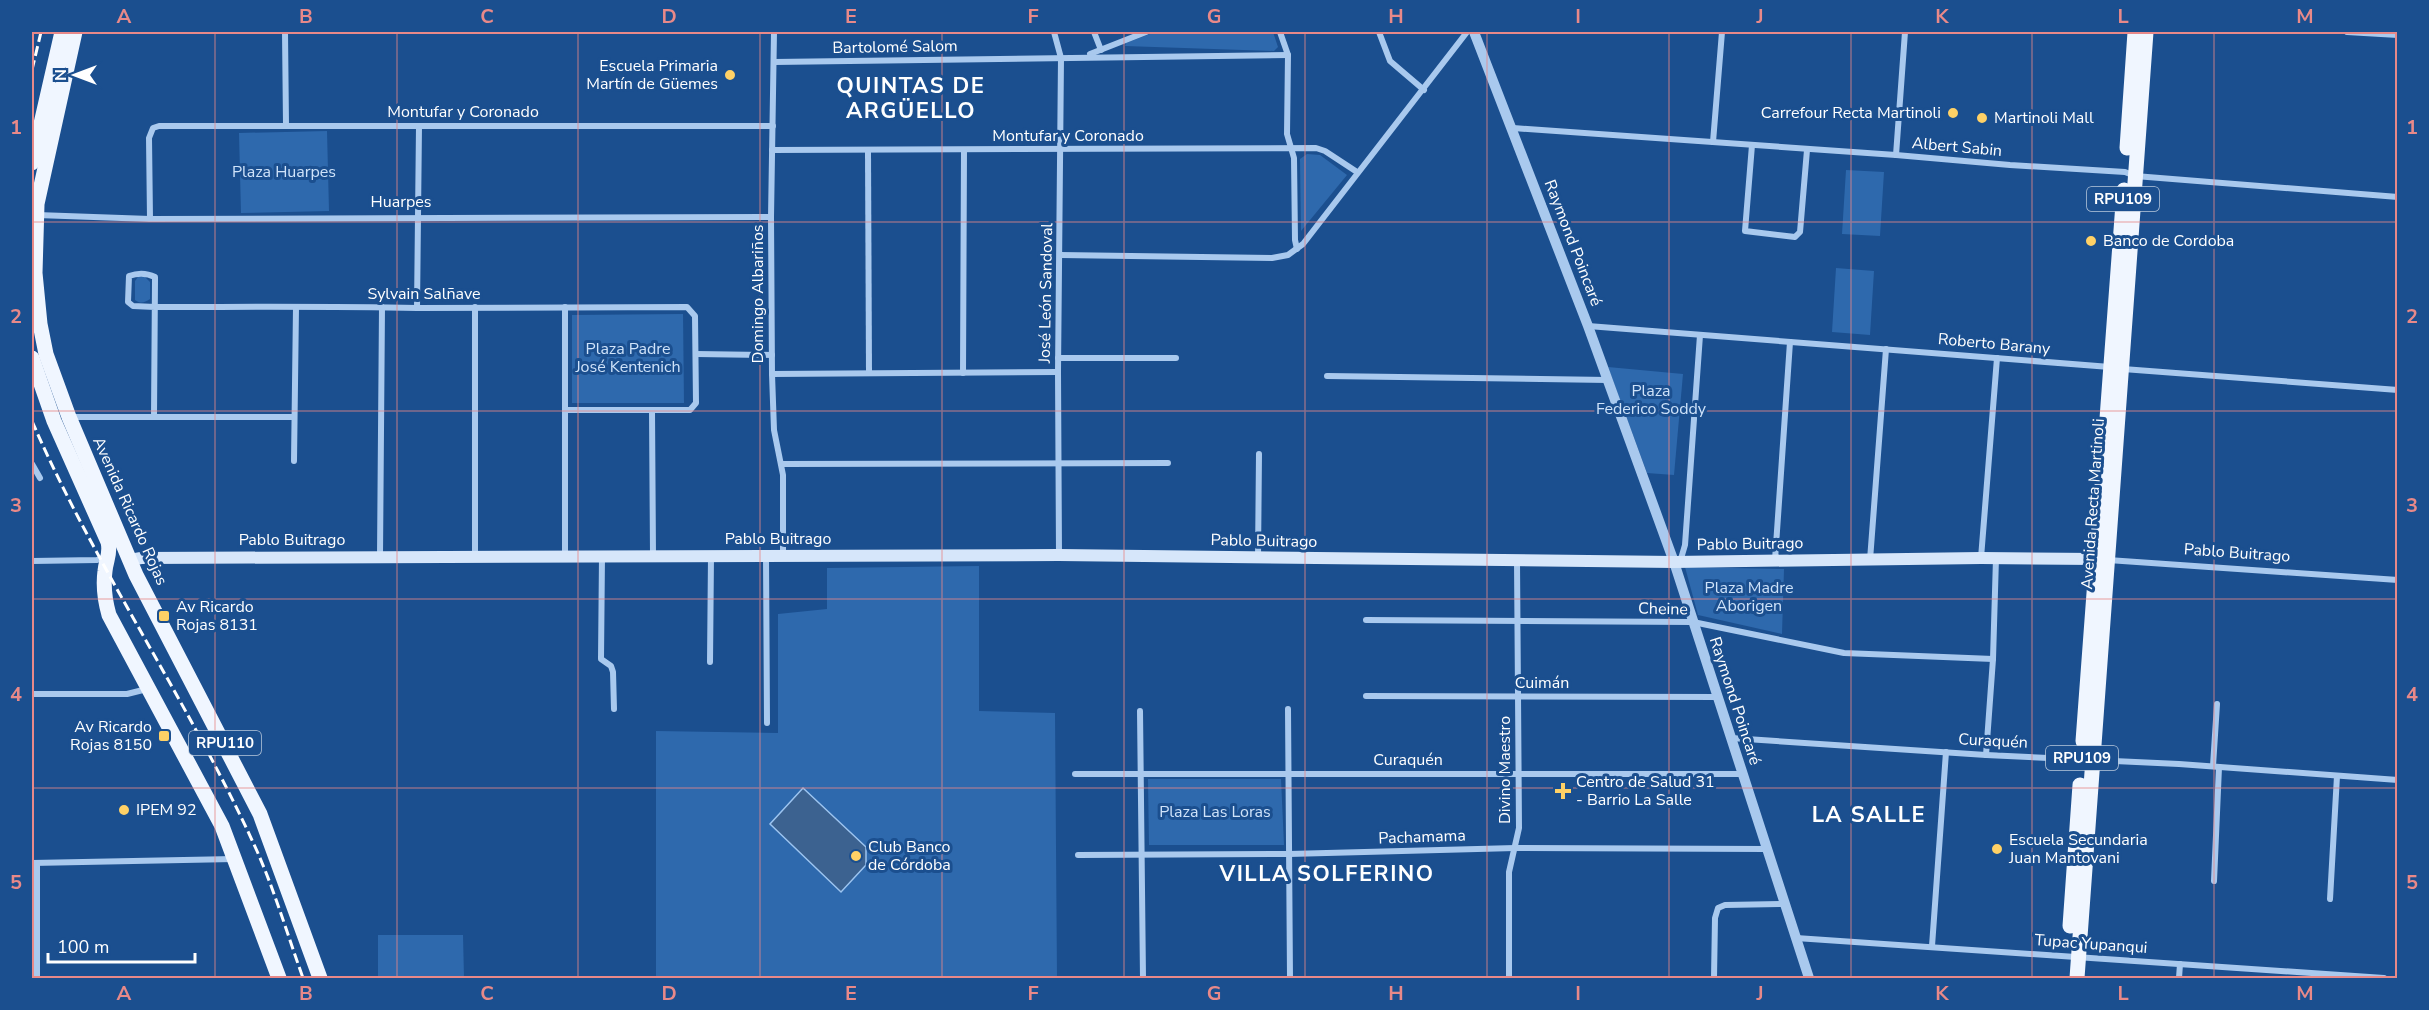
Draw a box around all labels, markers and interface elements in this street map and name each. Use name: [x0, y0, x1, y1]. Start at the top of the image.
text: A: [117, 3, 132, 30]
text: B: [299, 3, 313, 30]
text: C: [480, 3, 494, 30]
text: D: [661, 3, 677, 30]
text: E: [845, 3, 857, 30]
text: F: [1027, 3, 1039, 30]
text: G: [1207, 3, 1221, 30]
text: H: [1388, 3, 1404, 30]
text: I: [1575, 3, 1581, 30]
text: J: [1755, 3, 1764, 30]
text: K: [1935, 3, 1949, 30]
text: L: [2117, 3, 2129, 30]
text: M: [2296, 3, 2314, 30]
street label: Bartolomé Salom: [832, 35, 958, 59]
north arrow: [45, 45, 105, 105]
place label: Escuela Primaria Martín de Güemes: [586, 55, 718, 95]
marker: Escuela Primaria Martín de Güemes: [723, 68, 737, 82]
text: N: [50, 69, 72, 81]
district label: QUINTAS DE ARGÜELLO: [836, 71, 986, 126]
street label: Montufar y Coronado: [387, 101, 539, 123]
place label: Carrefour Recta Martinoli: [1761, 102, 1941, 124]
marker: Carrefour Recta Martinoli: [1946, 106, 1960, 120]
place label: Martinoli Mall: [1994, 107, 2094, 129]
marker: Martinoli Mall: [1975, 111, 1989, 125]
text: 1: [10, 114, 22, 141]
text: 1: [2406, 114, 2418, 141]
street label: Montufar y Coronado: [992, 125, 1144, 147]
street label: Albert Sabin: [1911, 132, 2003, 162]
park label: Plaza Huarpes: [232, 161, 336, 183]
street label: Raymond Poincaré: [1539, 177, 1607, 309]
road number: RPU109: [2087, 187, 2159, 211]
street label: Huarpes: [371, 191, 431, 213]
street label: José León Sandoval: [1034, 222, 1058, 364]
street label: Domingo Albariños: [747, 225, 769, 363]
place label: Banco de Cordoba: [2103, 230, 2234, 252]
marker: Banco de Cordoba: [2084, 234, 2098, 248]
street label: Sylvain Salñave: [367, 283, 481, 305]
text: 2: [10, 303, 22, 330]
text: 2: [2406, 303, 2418, 330]
street label: Roberto Barany: [1937, 328, 2052, 360]
park label: Plaza Padre José Kentenich: [574, 338, 681, 378]
park label: Plaza Federico Soddy: [1596, 380, 1707, 420]
street label: Avenida Recta Martinoli: [2076, 418, 2110, 590]
street label: Avenida Ricardo Rojas: [87, 433, 173, 589]
text: 3: [10, 492, 22, 519]
text: 3: [2406, 492, 2418, 519]
street label: Pablo Buitrago: [725, 528, 831, 550]
street label: Pablo Buitrago: [239, 529, 345, 551]
street label: Pablo Buitrago: [1210, 529, 1318, 553]
street label: Pablo Buitrago: [1696, 532, 1804, 556]
street label: Pablo Buitrago: [2183, 538, 2291, 568]
park label: Plaza Madre Aborigen: [1705, 577, 1793, 617]
place label: Av Ricardo Rojas 8131: [176, 596, 258, 636]
street label: Cheine: [1638, 598, 1688, 620]
marker: Av Ricardo Rojas 8131: [157, 609, 171, 623]
street label: Raymond Poincaré: [1704, 634, 1766, 768]
street label: Cuimán: [1515, 672, 1569, 694]
text: 4: [10, 681, 22, 708]
text: 4: [2406, 681, 2418, 708]
place label: Av Ricardo Rojas 8150: [70, 716, 152, 756]
street label: Divino Maestro: [1494, 716, 1516, 824]
street label: Curaquén: [1958, 728, 2028, 754]
marker: Av Ricardo Rojas 8150: [157, 729, 171, 743]
road number: RPU110: [189, 731, 261, 755]
road number: RPU109: [2046, 746, 2118, 770]
street label: Curaquén: [1373, 749, 1443, 771]
place label: Centro de Salud 31 - Barrio La Salle: [1576, 771, 1715, 811]
marker: Centro de Salud 31 - Barrio La Salle: [1554, 782, 1572, 800]
place label: IPEM 92: [136, 799, 197, 821]
district label: LA SALLE: [1812, 800, 1926, 830]
park label: Plaza Las Loras: [1159, 801, 1271, 823]
marker: IPEM 92: [117, 803, 131, 817]
street label: Pachamama: [1378, 824, 1466, 850]
place label: Escuela Secundaria Juan Mantovani: [2008, 829, 2148, 869]
place label: Club Banco de Córdoba: [868, 836, 951, 876]
marker: Escuela Secundaria Juan Mantovani: [1990, 842, 2004, 856]
marker: Club Banco de Córdoba: [849, 849, 863, 863]
district label: VILLA SOLFERINO: [1218, 859, 1435, 889]
text: 5: [10, 869, 22, 896]
text: 5: [2406, 869, 2418, 896]
scale bar: [48, 926, 195, 964]
street label: Tupac Yupanqui: [2034, 929, 2148, 959]
text: 100 m: [57, 935, 109, 959]
text: A: [117, 980, 132, 1007]
text: B: [299, 980, 313, 1007]
text: C: [480, 980, 494, 1007]
text: D: [661, 980, 677, 1007]
text: E: [845, 980, 857, 1007]
text: F: [1027, 980, 1039, 1007]
text: G: [1207, 980, 1221, 1007]
text: H: [1388, 980, 1404, 1007]
text: I: [1575, 980, 1581, 1007]
text: J: [1755, 980, 1764, 1007]
text: K: [1935, 980, 1949, 1007]
text: L: [2117, 980, 2129, 1007]
text: M: [2296, 980, 2314, 1007]

